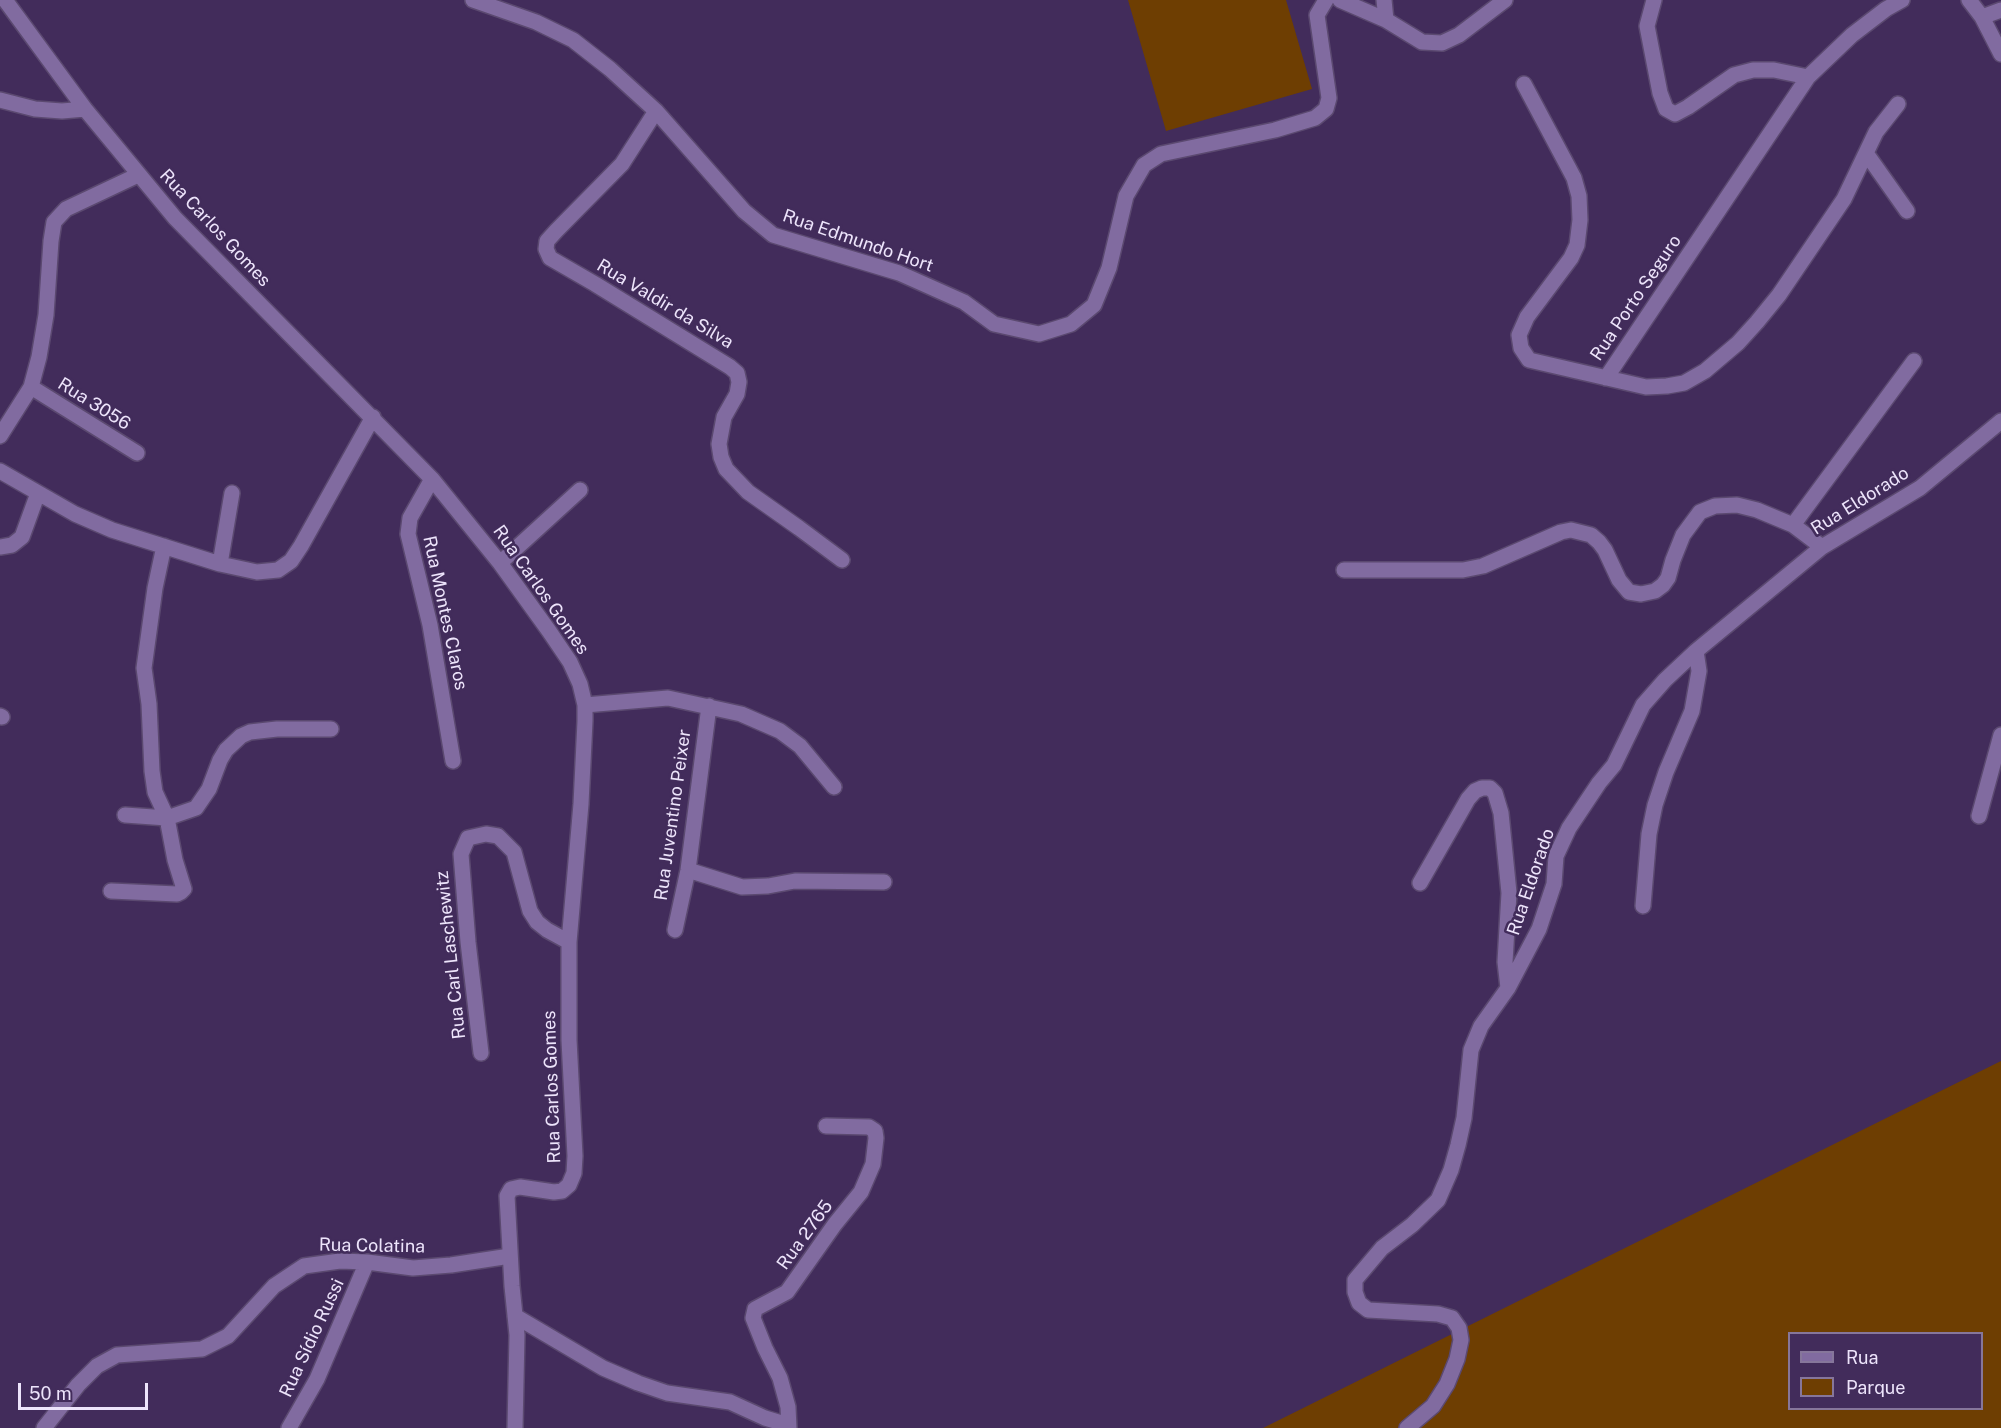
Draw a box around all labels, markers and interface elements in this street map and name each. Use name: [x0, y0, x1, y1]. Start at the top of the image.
street label: Rua Carlos Gomes: [155, 165, 275, 291]
street label: Rua Edmundo Hort: [780, 205, 936, 277]
street label: Rua Porto Seguro: [1586, 231, 1686, 365]
street label: Rua Valdir da Silva: [593, 255, 737, 353]
street label: Rua 3056: [54, 373, 134, 435]
street label: Rua Eldorado: [1807, 462, 1913, 540]
street label: Rua Carlos Gomes: [488, 521, 594, 659]
street label: Rua Montes Claros: [418, 534, 472, 692]
street label: Rua Juventino Peixer: [650, 728, 696, 902]
street label: Rua Eldorado: [1503, 826, 1559, 938]
street label: Rua Carl Laschewitz: [431, 870, 471, 1040]
street label: Rua Carlos Gomes: [539, 1010, 565, 1164]
street label: Rua 2765: [773, 1196, 837, 1274]
street label: Rua Colatina: [319, 1234, 425, 1258]
street label: Rua Sídio Russi: [275, 1275, 349, 1401]
legend: [1788, 1332, 1983, 1410]
text: Rua: [1846, 1347, 1878, 1368]
scale bar: [21, 1371, 152, 1409]
text: Parque: [1846, 1377, 1906, 1398]
text: 50 m: [29, 1383, 72, 1404]

